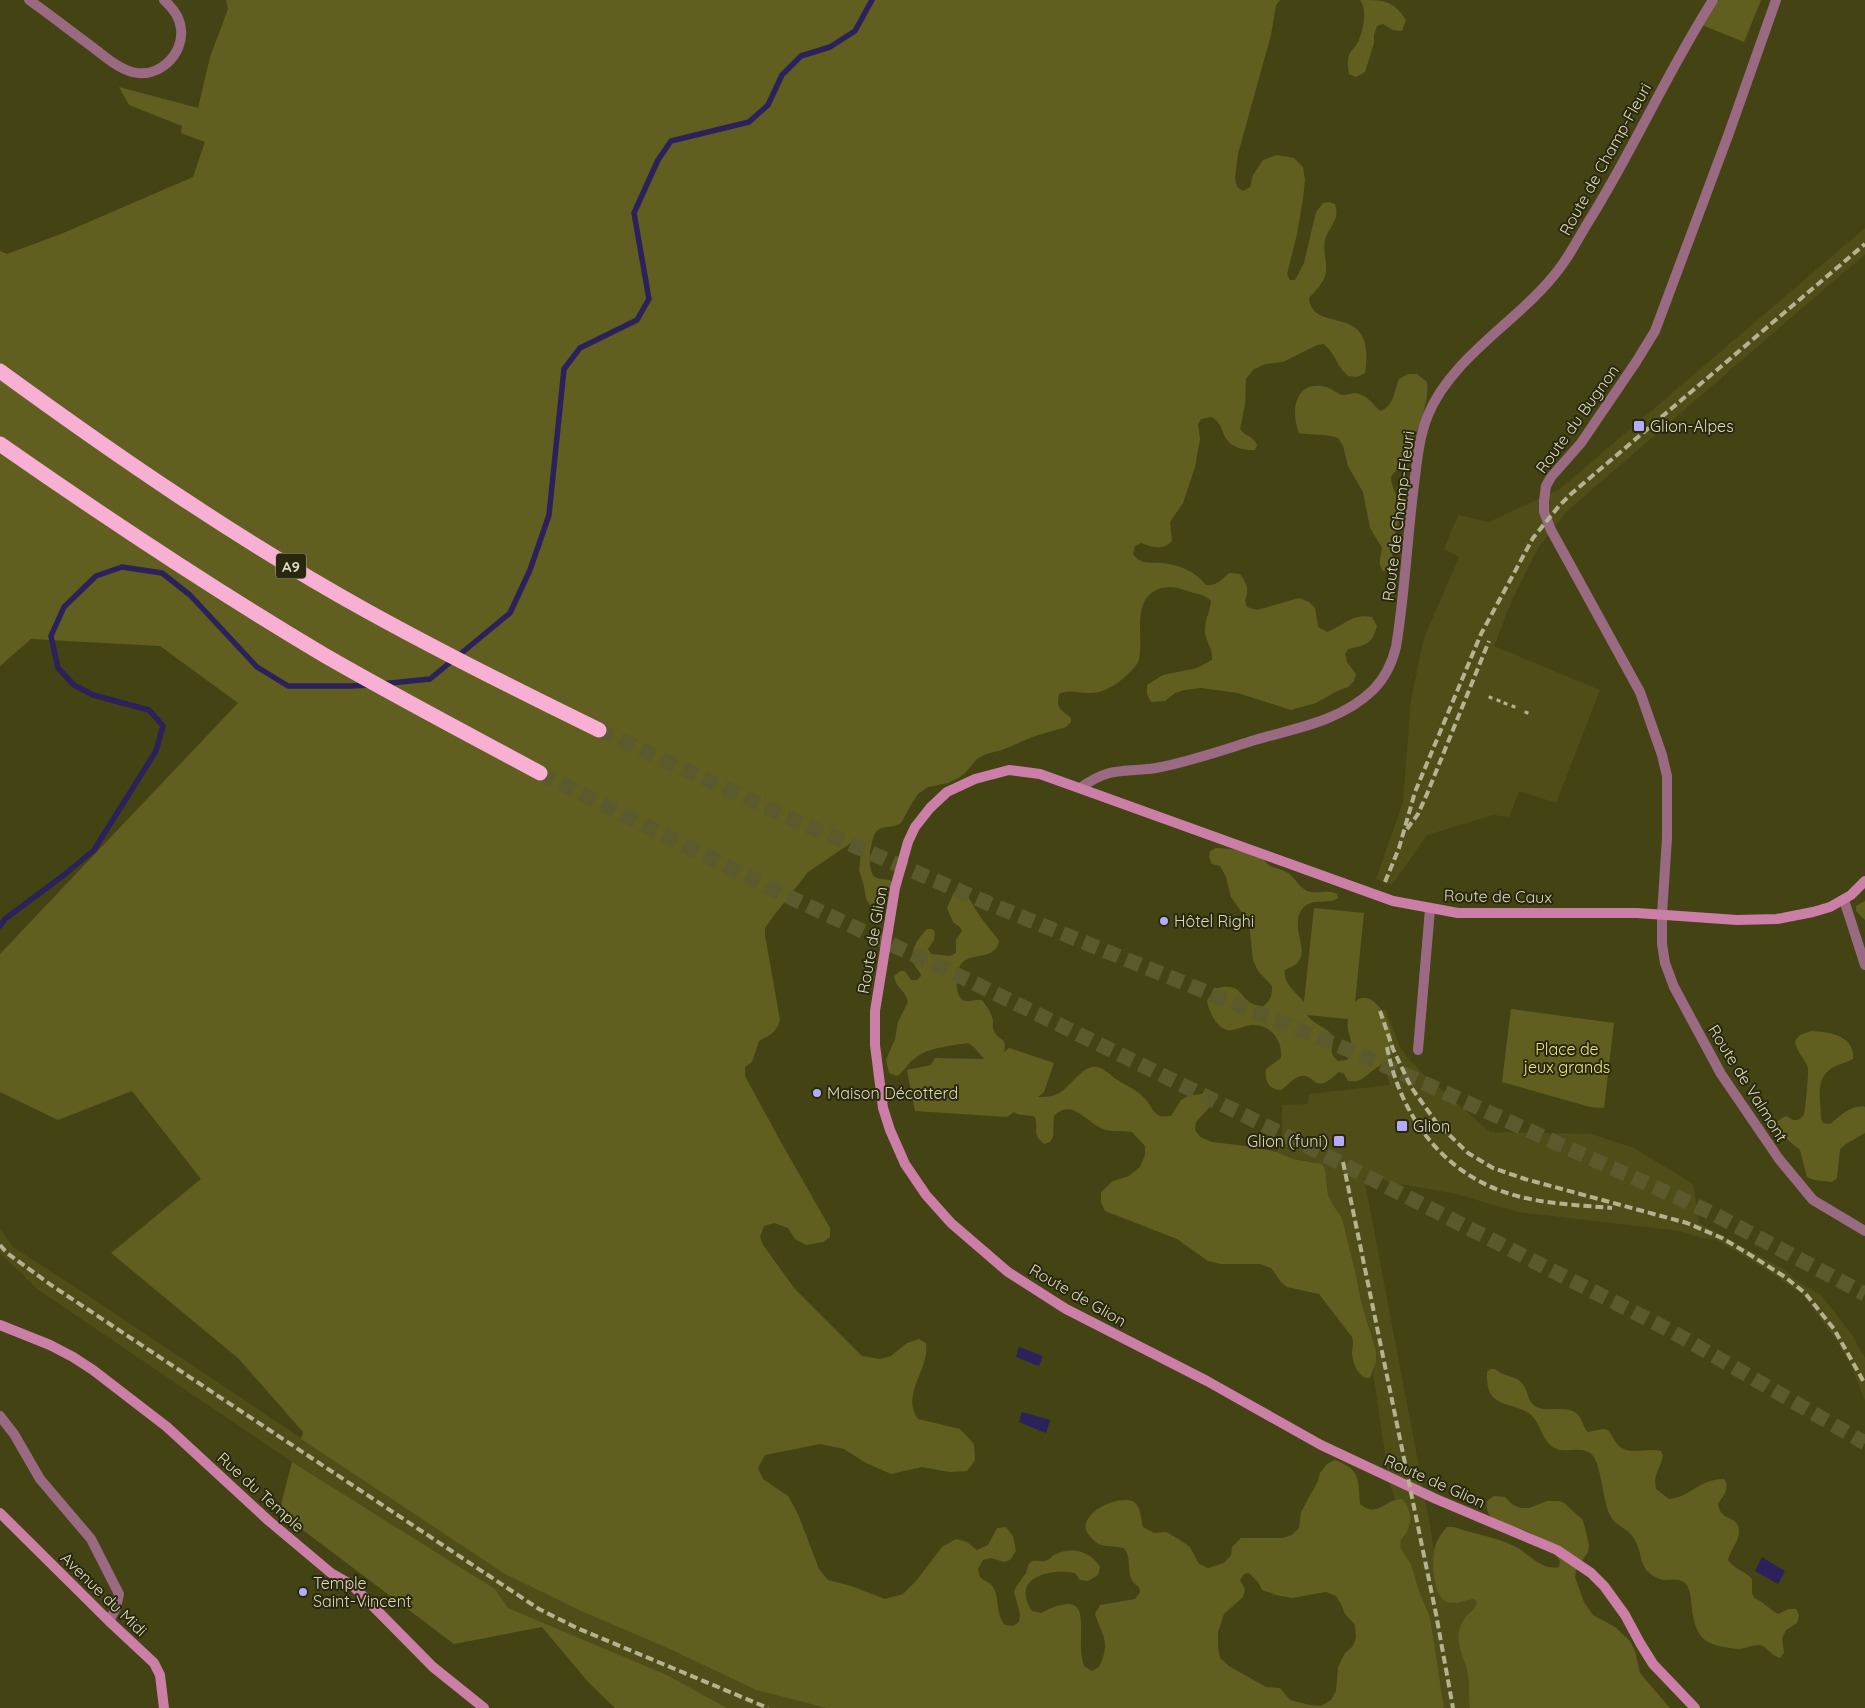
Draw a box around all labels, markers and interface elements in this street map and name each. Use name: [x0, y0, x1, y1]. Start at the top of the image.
street label: Route de Champ-Fleuri: [1555, 79, 1655, 239]
street label: Route du Bugnon: [1531, 361, 1623, 477]
place label: Glion-Alpes: [1650, 416, 1734, 436]
marker: Glion-Alpes: [1632, 419, 1646, 433]
street label: Route de Champ-Fleuri: [1378, 430, 1418, 602]
road number: A9: [276, 554, 306, 578]
street label: Route de Glion: [853, 885, 891, 995]
street label: Route de Caux: [1444, 885, 1552, 907]
place label: Hôtel Righi: [1174, 911, 1254, 931]
marker: Hôtel Righi: [1158, 915, 1170, 927]
street label: Route de Valmont: [1704, 1021, 1792, 1145]
park label: Place de jeux grands: [1523, 1039, 1610, 1077]
place label: Maison Décotterd: [827, 1083, 958, 1103]
marker: Maison Décotterd: [811, 1087, 823, 1099]
place label: Glion: [1413, 1116, 1450, 1136]
marker: Glion: [1395, 1119, 1409, 1133]
place label: Glion (funi): [1247, 1131, 1328, 1151]
marker: Glion (funi): [1332, 1134, 1346, 1148]
street label: Route de Glion: [1026, 1259, 1130, 1331]
street label: Rue du Temple: [213, 1448, 309, 1536]
street label: Route de Glion: [1381, 1450, 1489, 1512]
street label: Avenue du Midi: [57, 1548, 151, 1640]
place label: Temple Saint-Vincent: [313, 1573, 411, 1611]
marker: Temple Saint-Vincent: [297, 1586, 309, 1598]

